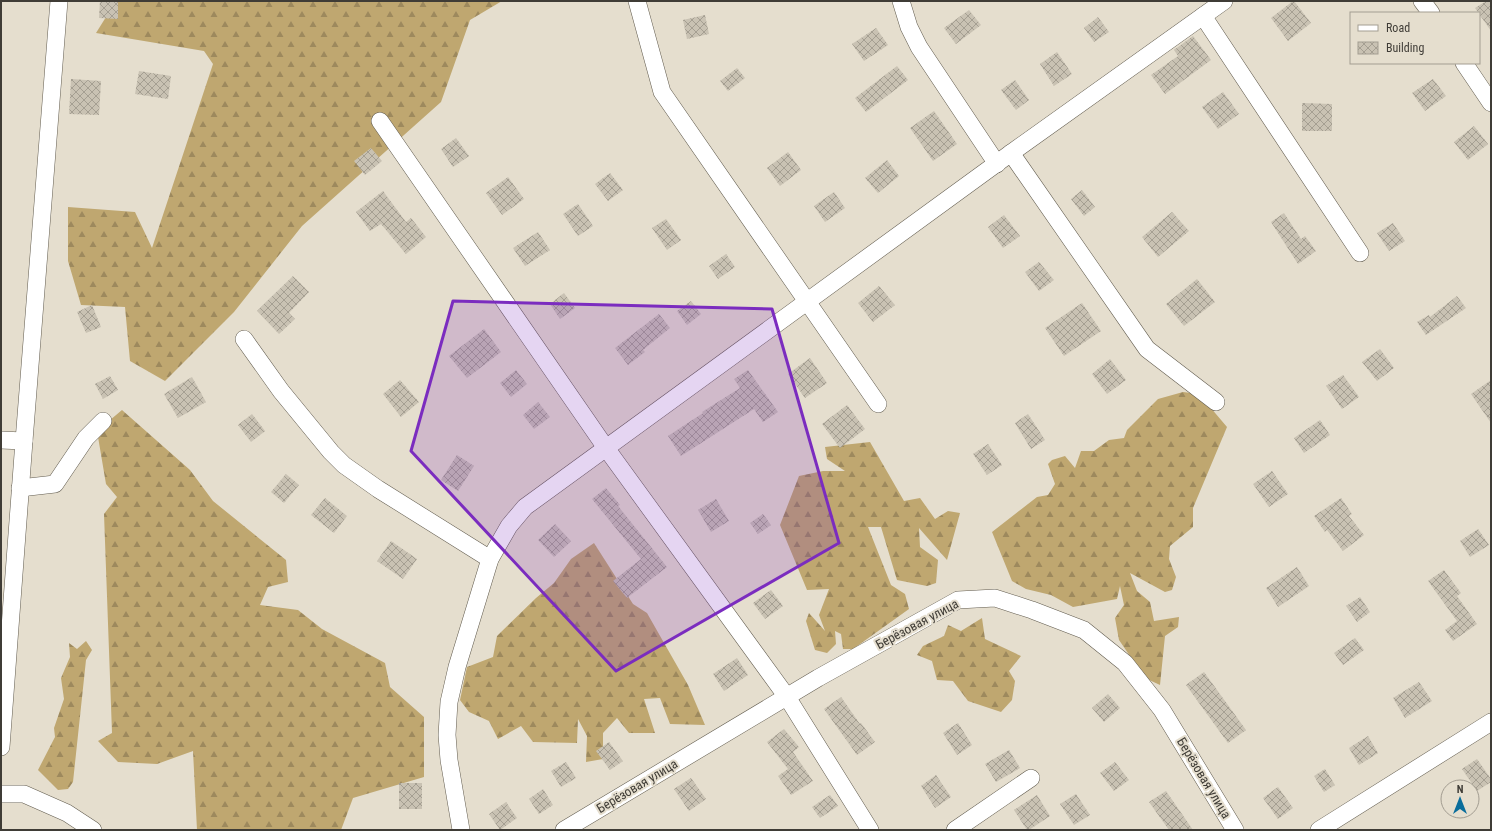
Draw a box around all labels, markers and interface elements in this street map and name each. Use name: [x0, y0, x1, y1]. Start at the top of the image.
legend: [1350, 12, 1480, 64]
text: Road: [1386, 21, 1410, 35]
text: Building: [1386, 41, 1424, 55]
street label: Берёзовая улица: [873, 596, 961, 652]
street label: Берёзовая улица: [1174, 735, 1234, 821]
street label: Берёзовая улица: [594, 756, 680, 816]
north arrow: [1440, 779, 1480, 819]
text: N: [1457, 783, 1464, 796]

